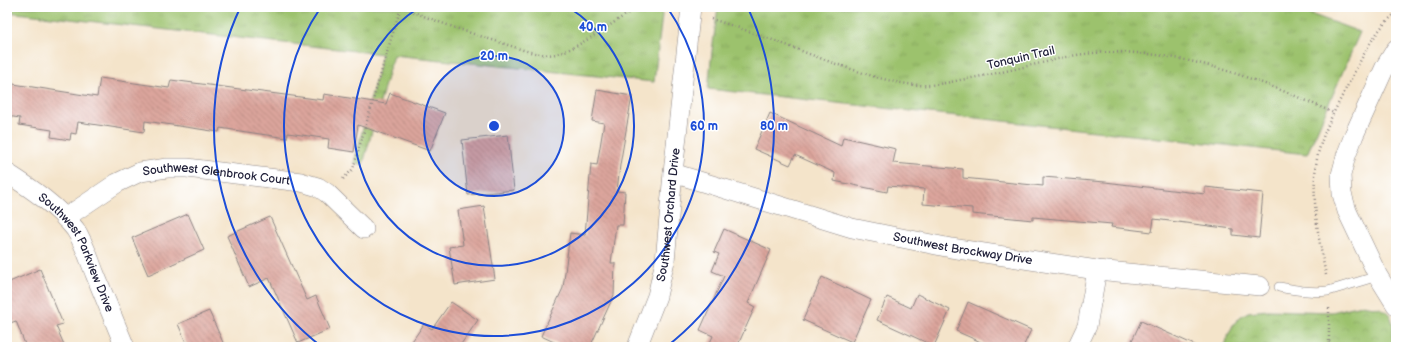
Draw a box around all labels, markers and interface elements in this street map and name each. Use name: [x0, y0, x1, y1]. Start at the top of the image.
text: 40 m: [579, 20, 607, 35]
street label: Tonquin Trail: [986, 43, 1056, 73]
text: 20 m: [480, 49, 508, 64]
centre of rings: [487, 119, 501, 133]
text: 60 m: [690, 119, 718, 134]
text: 80 m: [760, 119, 788, 134]
street label: Southwest Orchard Drive: [653, 147, 683, 283]
street label: Southwest Glenbrook Court: [142, 161, 291, 188]
street label: Southwest Parkview Drive: [35, 190, 117, 314]
street label: Southwest Brockway Drive: [892, 229, 1034, 268]

